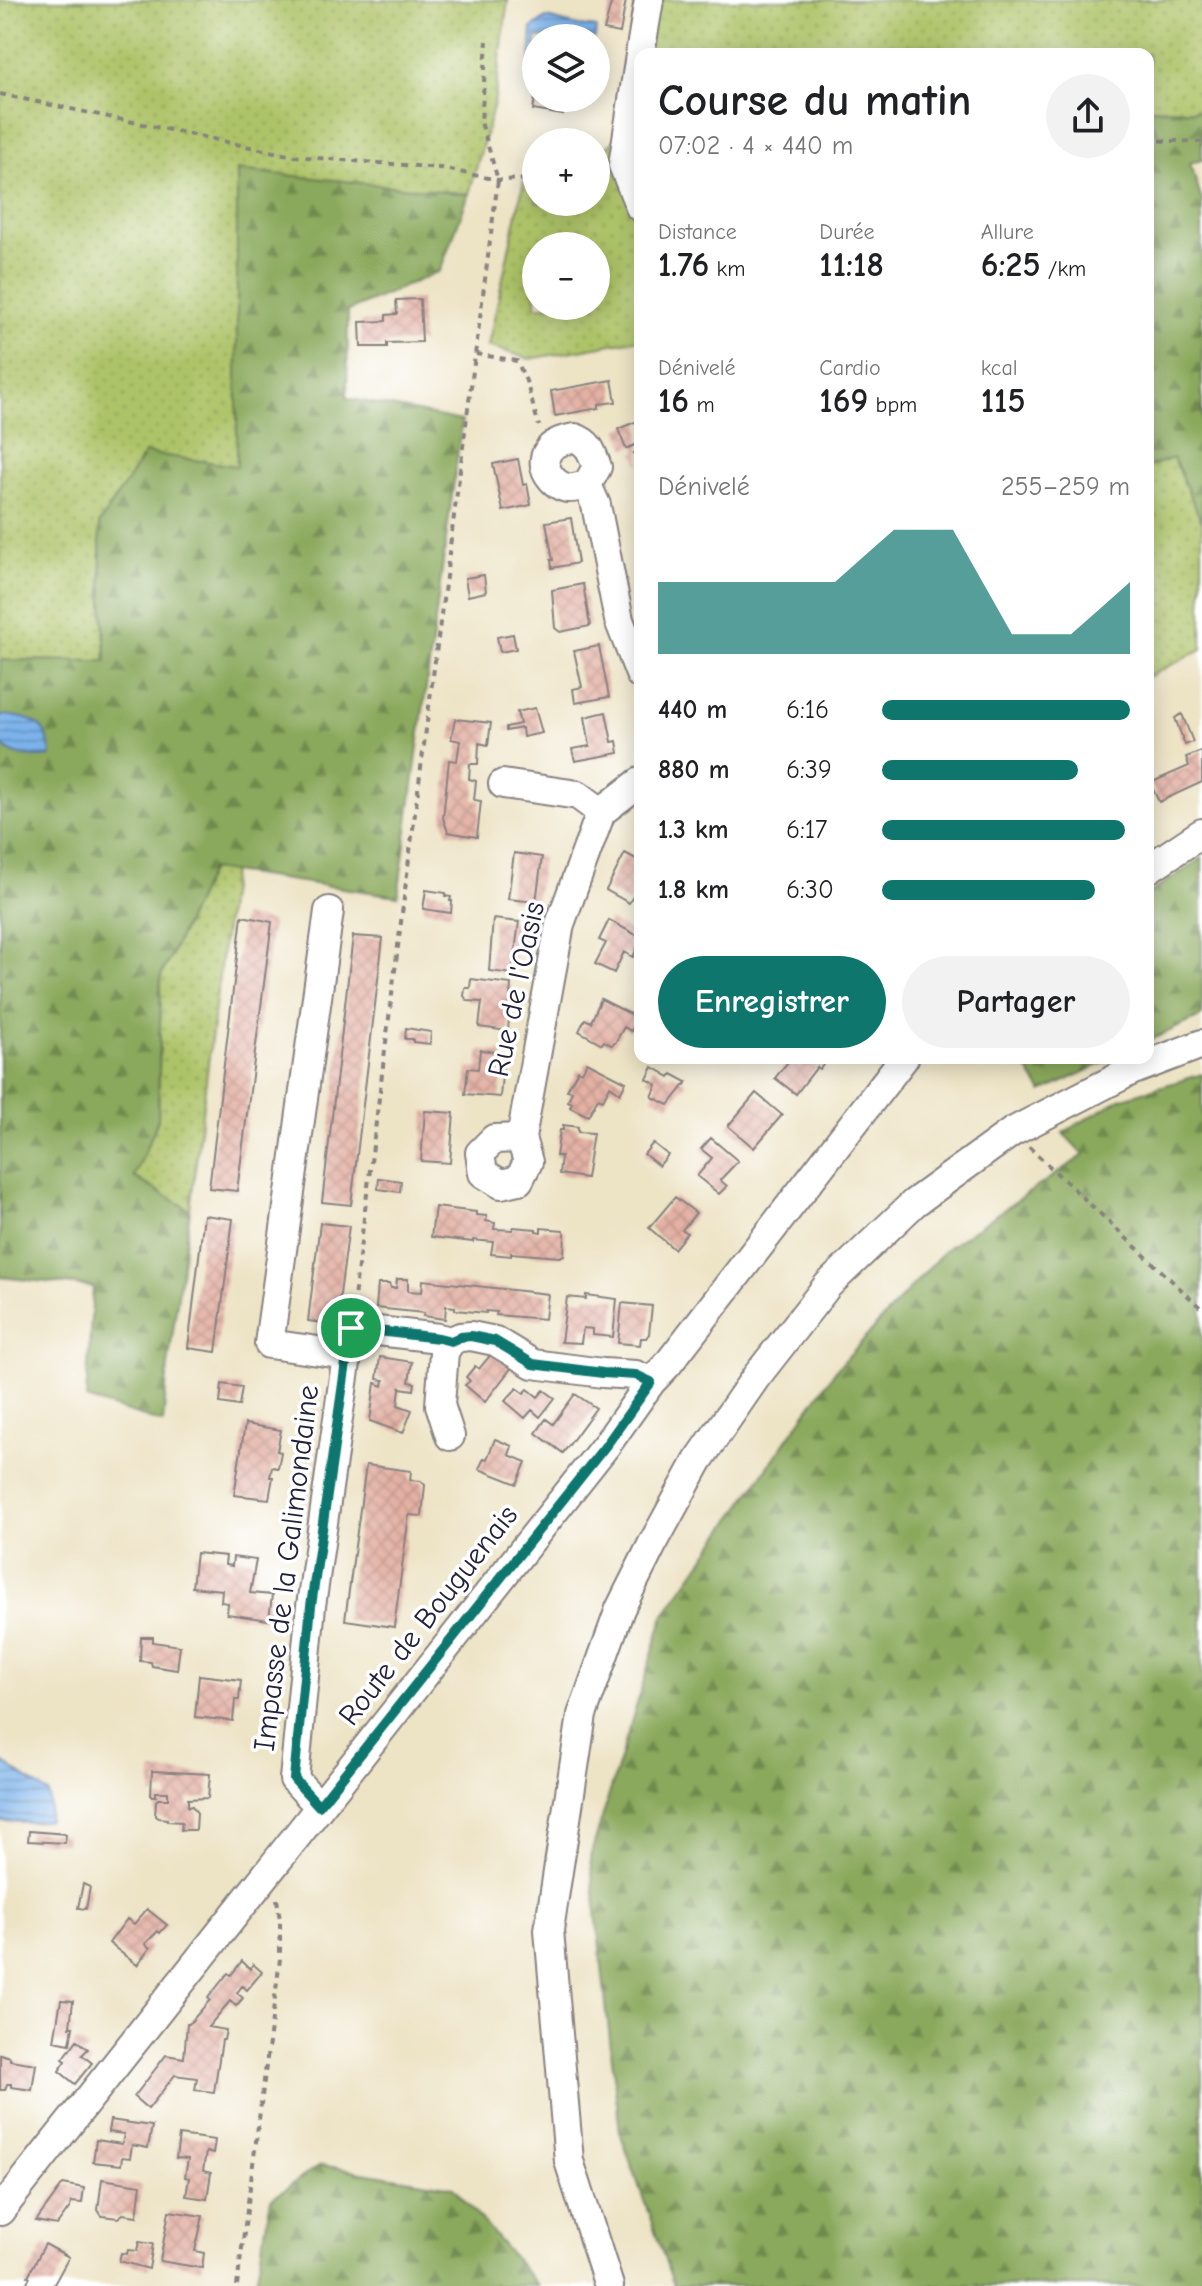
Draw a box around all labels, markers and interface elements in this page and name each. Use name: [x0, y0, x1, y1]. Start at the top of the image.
map controls: [522, 24, 610, 320]
button: layers: [522, 24, 610, 112]
button: share: [1046, 74, 1130, 158]
text: Course du matin: [658, 75, 972, 126]
button: +: [522, 128, 610, 216]
text: 07:02 · 4 × 440 m: [658, 131, 853, 161]
text: Distance: [658, 219, 737, 245]
text: Durée: [819, 219, 875, 245]
text: Allure: [981, 219, 1034, 245]
button: −: [522, 232, 610, 320]
text: 1.76: [658, 245, 709, 285]
text: 11:18: [819, 245, 884, 285]
text: 6:25: [981, 245, 1040, 285]
text: km: [709, 256, 745, 282]
text: /km: [1040, 256, 1086, 282]
text: Dénivelé: [658, 355, 736, 381]
text: Cardio: [819, 355, 881, 381]
text: kcal: [981, 355, 1018, 381]
text: 16: [658, 381, 689, 421]
text: 169: [819, 381, 868, 421]
text: 115: [981, 381, 1025, 421]
text: m: [689, 392, 715, 418]
text: bpm: [868, 392, 917, 418]
text: Dénivelé: [658, 472, 750, 502]
text: 255–259 m: [1001, 472, 1130, 502]
text: 440 m: [658, 695, 727, 725]
text: 6:16: [786, 695, 829, 725]
text: 880 m: [658, 755, 729, 785]
text: 6:39: [786, 755, 832, 785]
text: 1.3 km: [658, 815, 728, 845]
text: 6:17: [786, 815, 827, 845]
text: 1.8 km: [658, 875, 729, 905]
text: 6:30: [786, 875, 834, 905]
street label: Rue de l'Oasis: [481, 898, 552, 1080]
button: Enregistrer: [658, 956, 886, 1048]
button: Partager: [902, 956, 1130, 1048]
pin: [317, 1294, 385, 1362]
icon: arrive: [329, 1306, 373, 1350]
street label: Impasse de la Galimondaine: [247, 1383, 326, 1753]
street label: Route de Bouguenais: [332, 1498, 525, 1732]

